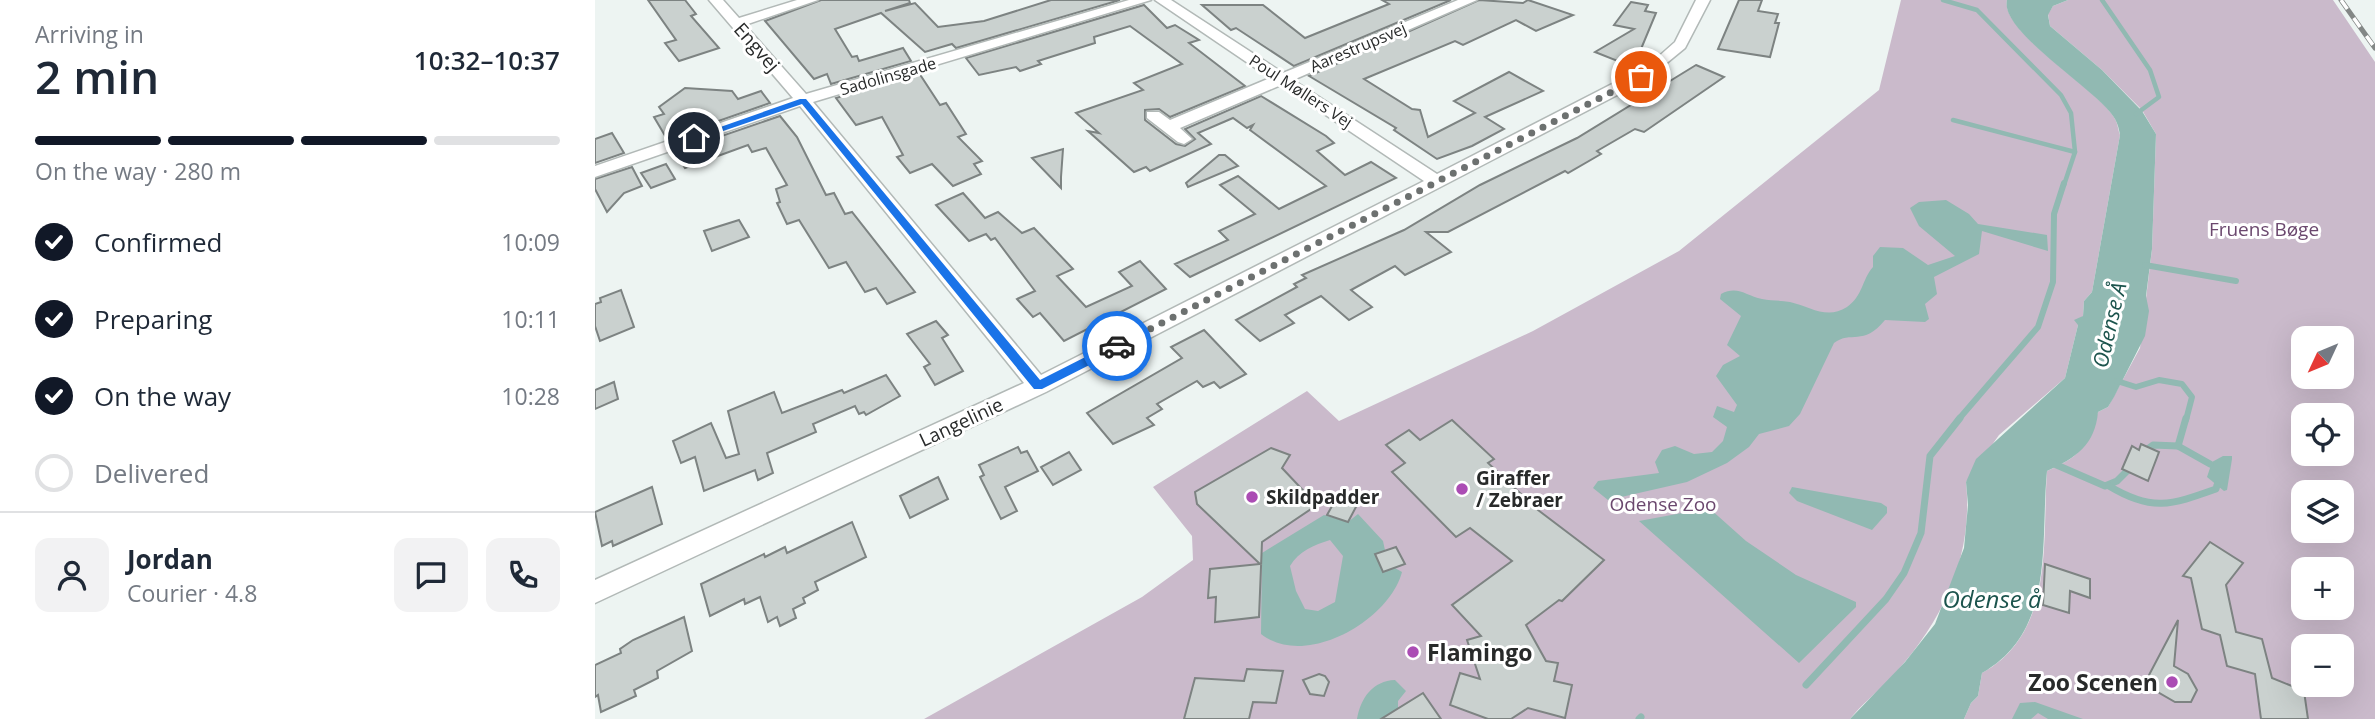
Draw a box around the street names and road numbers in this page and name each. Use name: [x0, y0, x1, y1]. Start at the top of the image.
street label: Engvej: [728, 17, 786, 77]
street label: Aarestrupsvej: [1306, 17, 1410, 77]
street label: Poul Møllers Vej: [1245, 49, 1357, 133]
street label: Sadolinsgade: [837, 52, 939, 100]
street label: Langelinie: [915, 391, 1007, 453]

